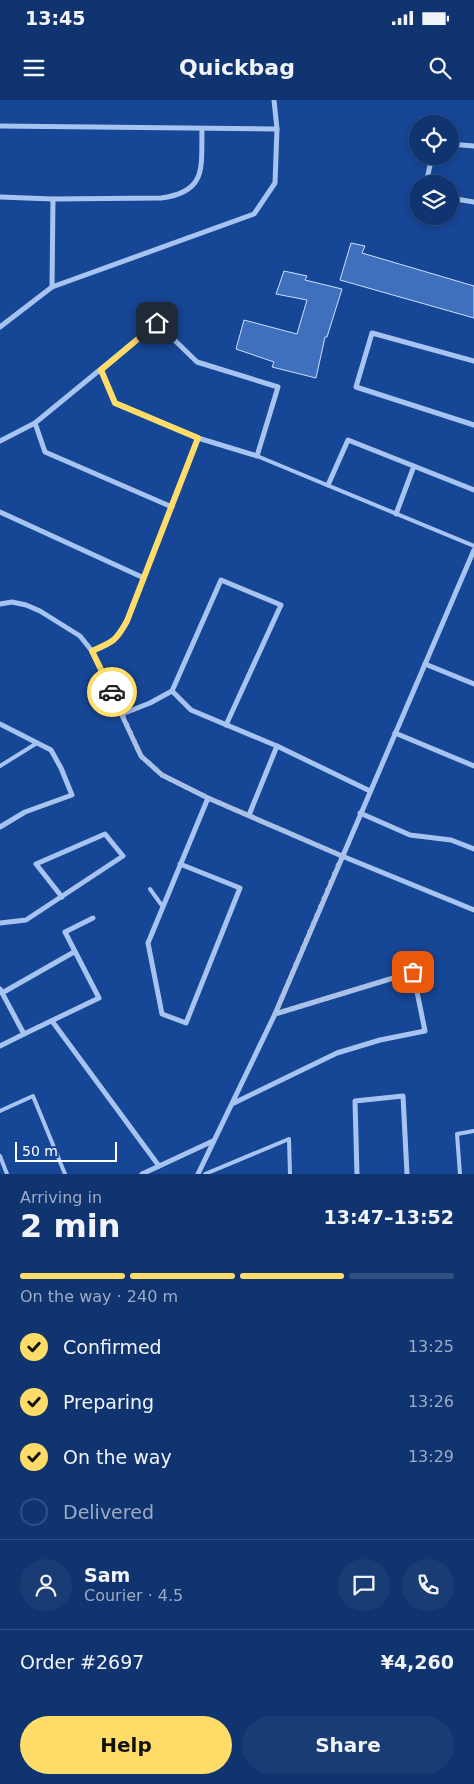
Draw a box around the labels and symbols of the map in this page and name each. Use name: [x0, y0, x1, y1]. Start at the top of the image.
pin: [136, 302, 178, 344]
courier: [87, 667, 137, 717]
pin: [392, 951, 434, 993]
scale bar: [15, 1139, 118, 1162]

